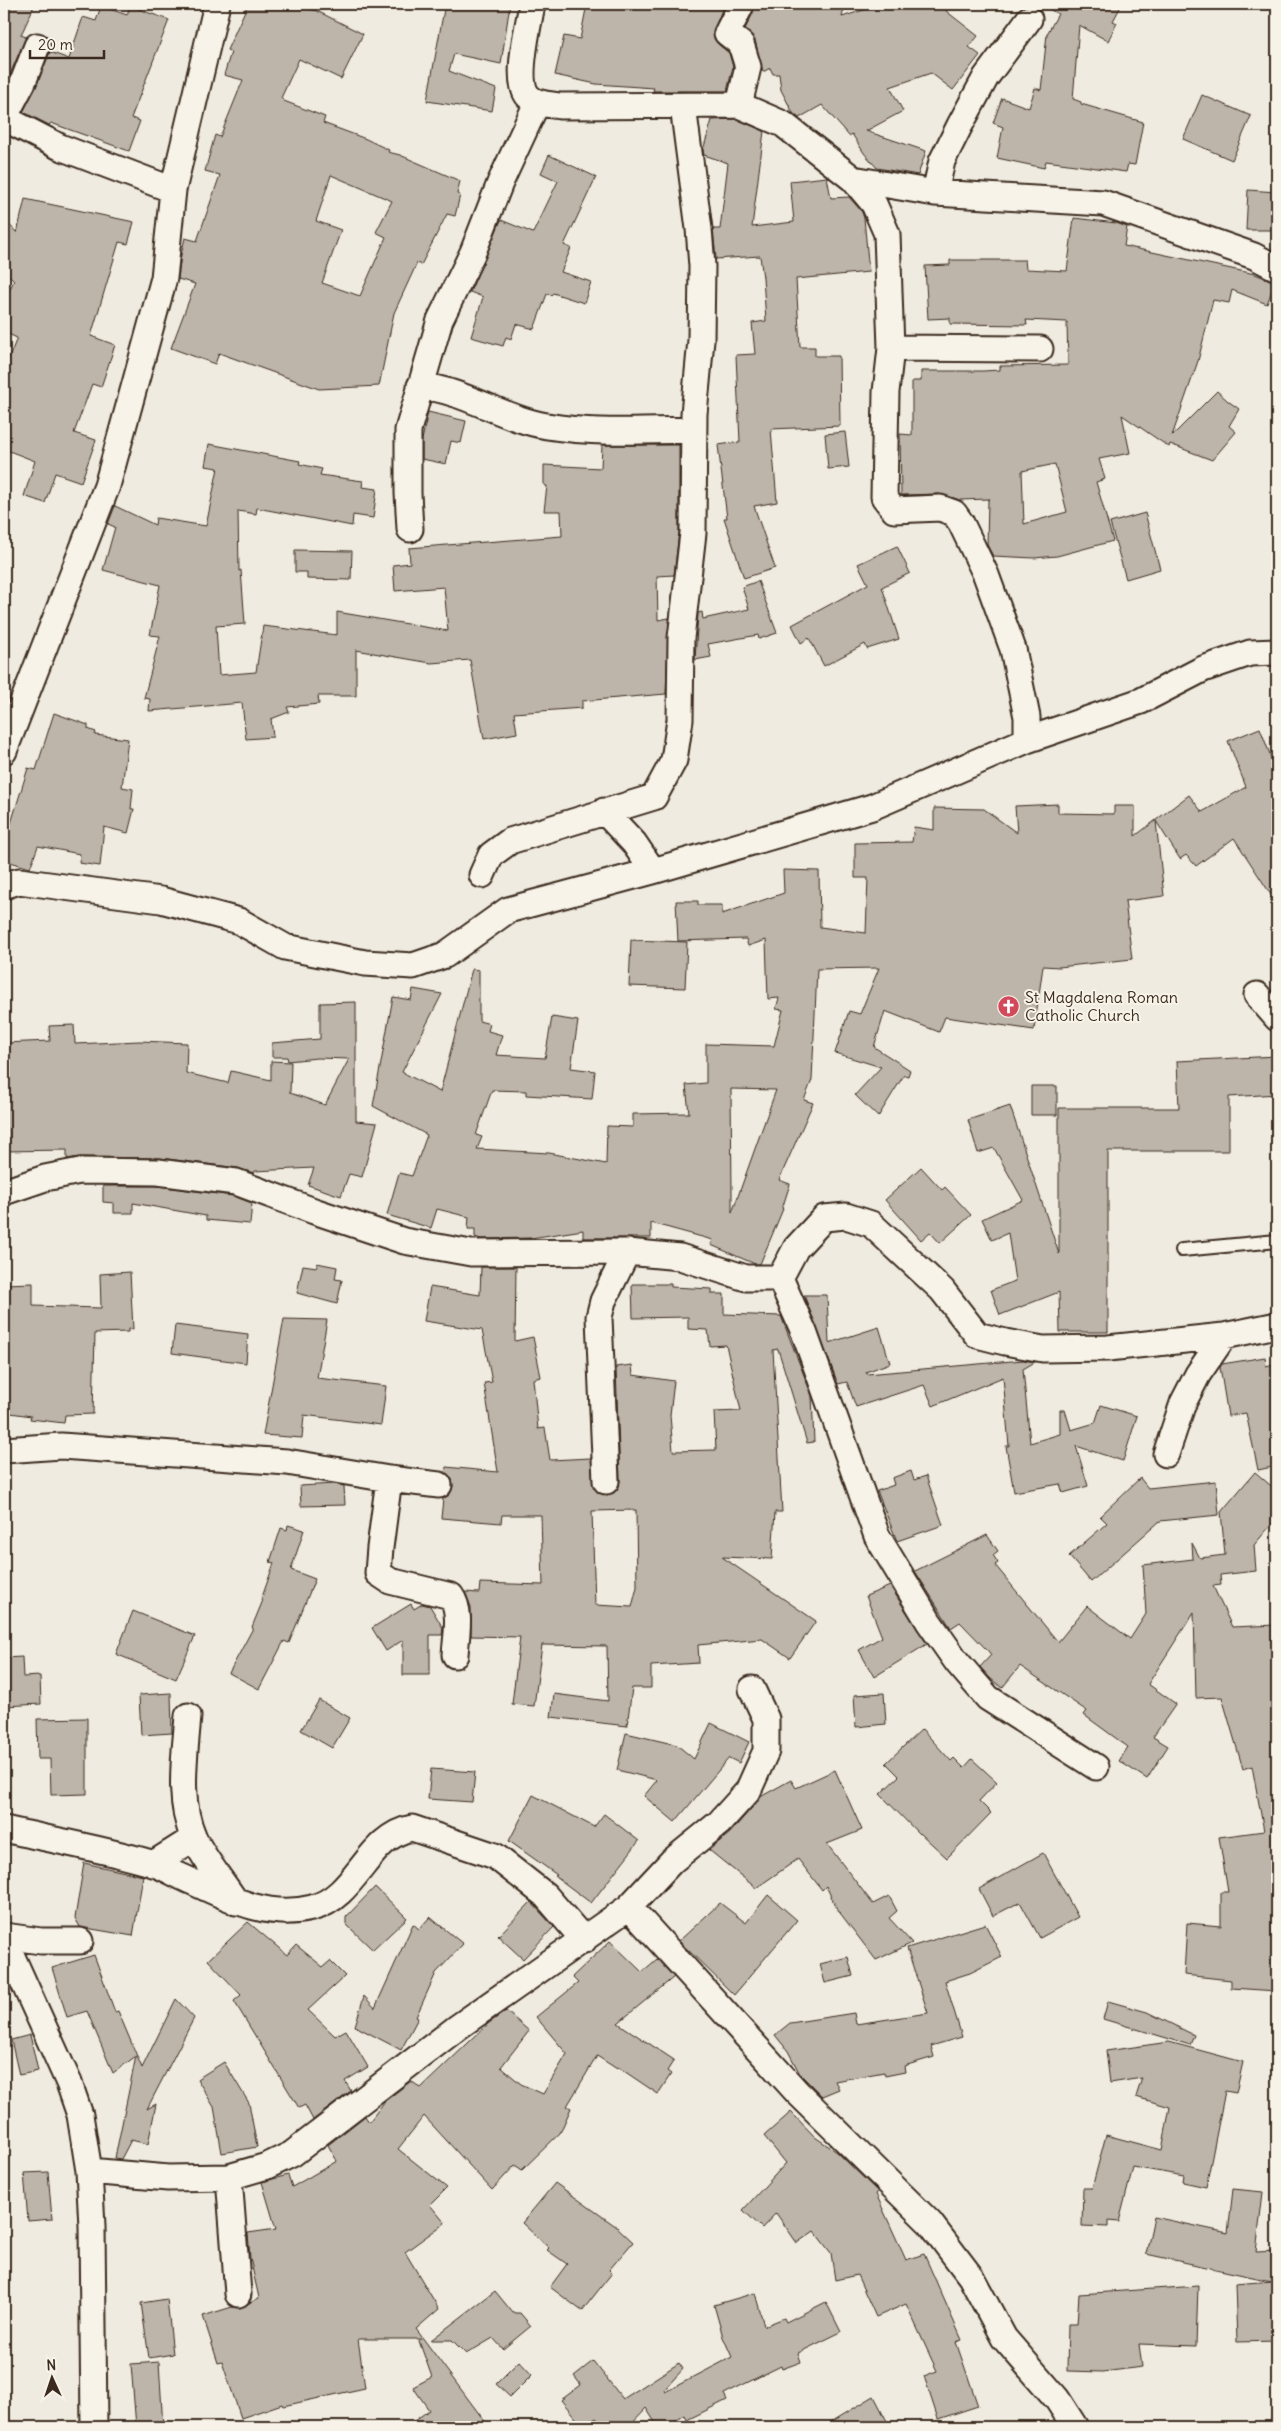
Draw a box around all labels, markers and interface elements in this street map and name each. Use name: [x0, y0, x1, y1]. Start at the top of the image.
scale bar: [30, 28, 104, 60]
text: 20 m: [38, 35, 73, 54]
place label: St Magdalena Roman Catholic Church: [1025, 987, 1178, 1025]
church icon: St Magdalena Roman Catholic Church: [997, 994, 1021, 1018]
north arrow: [28, 2354, 78, 2404]
text: N: [46, 2356, 57, 2374]

